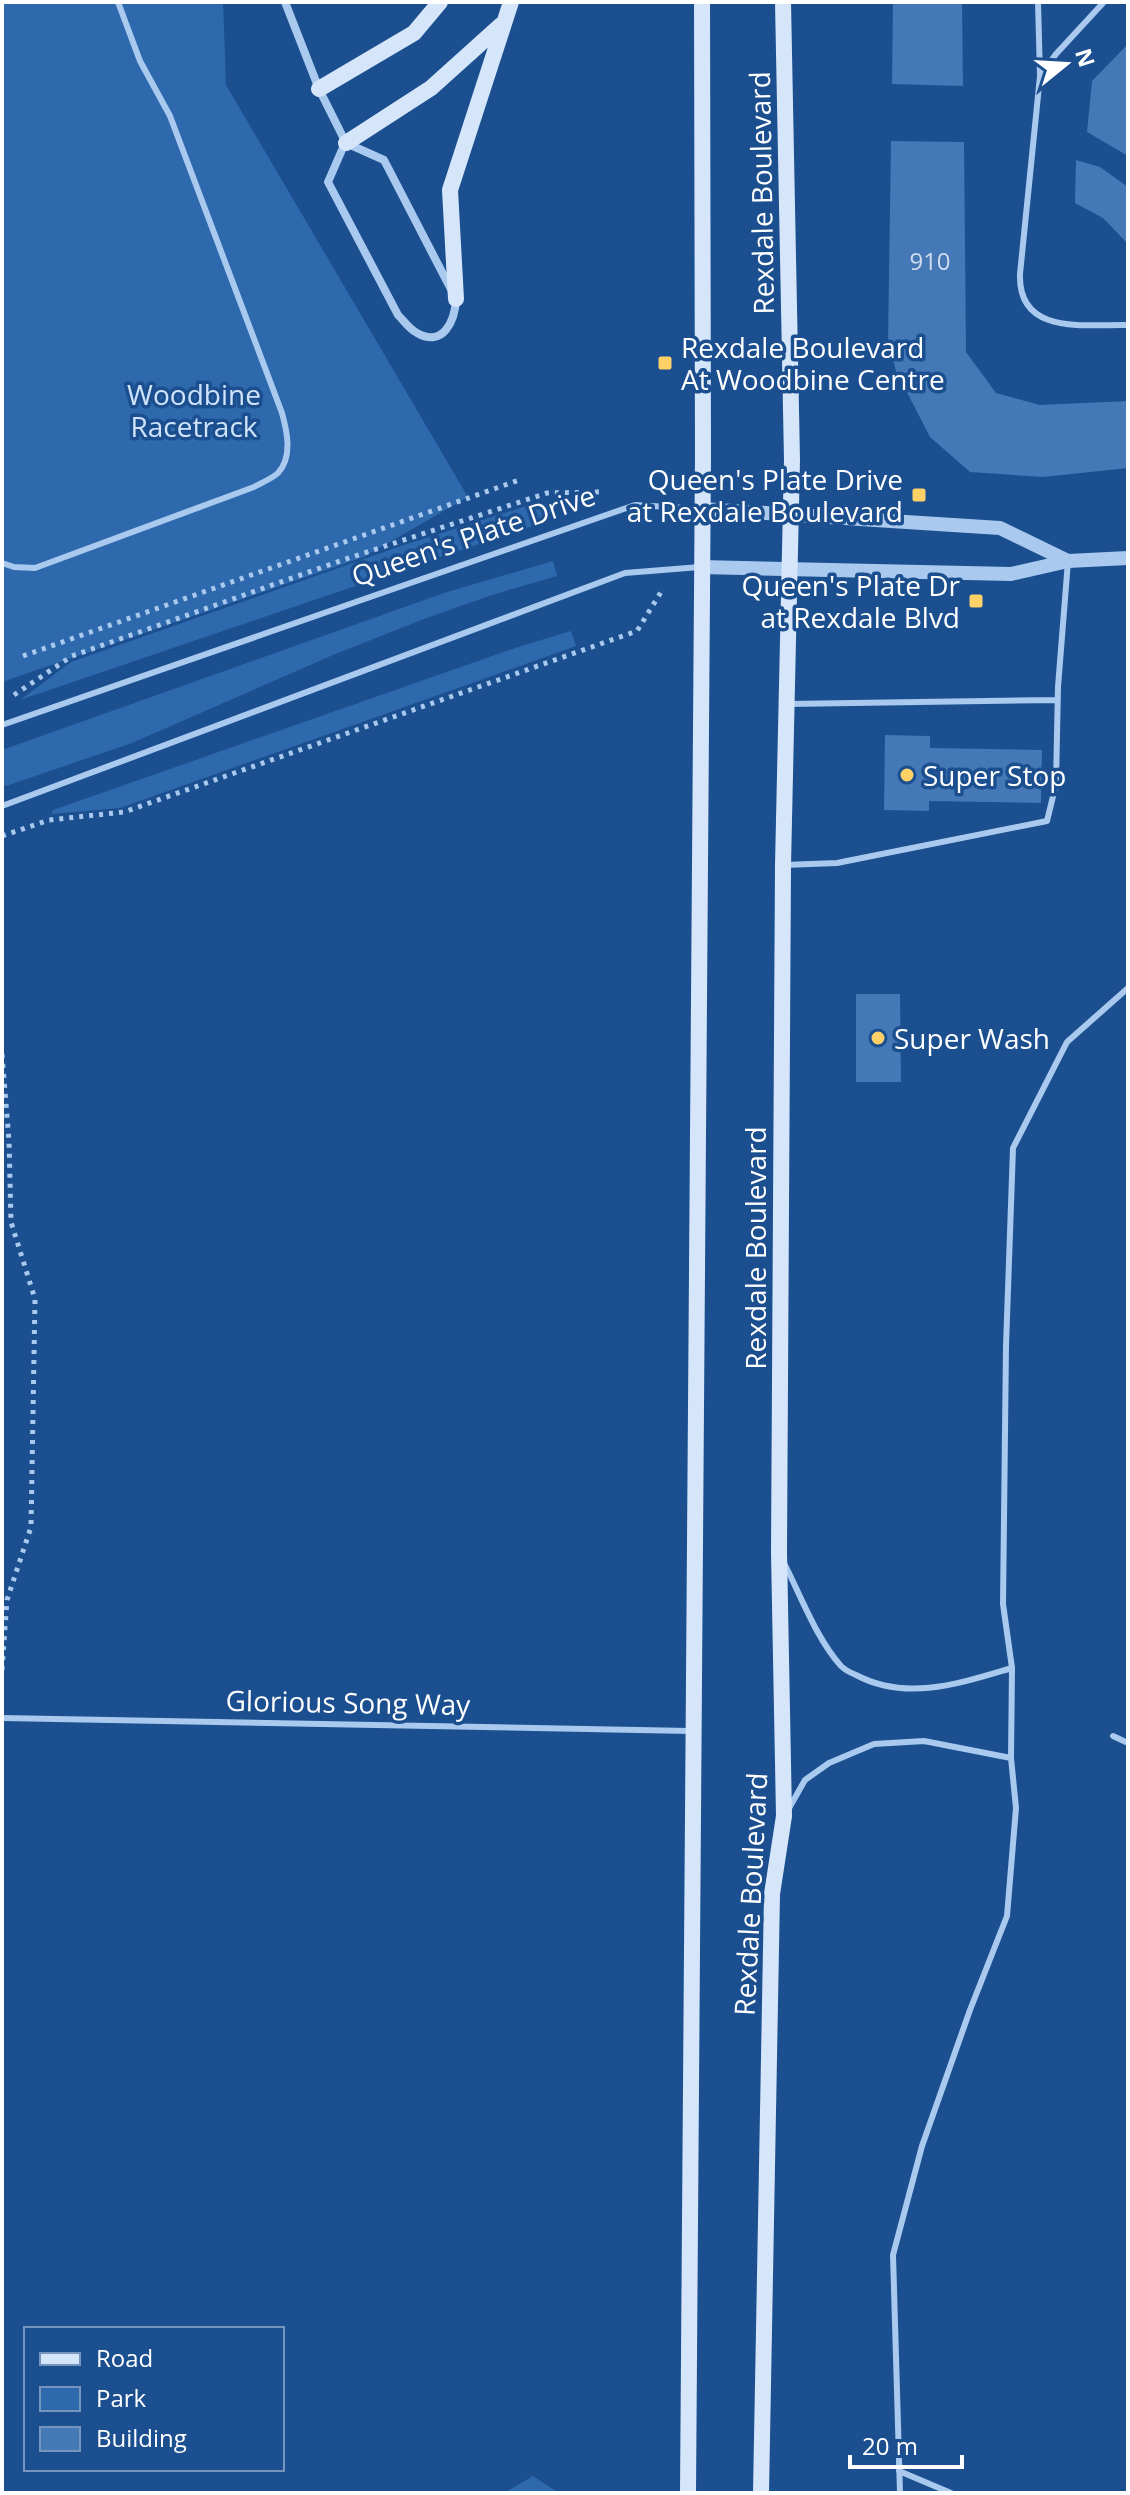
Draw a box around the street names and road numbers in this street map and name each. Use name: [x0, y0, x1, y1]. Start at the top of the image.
street label: Rexdale Boulevard: [740, 71, 782, 315]
street label: Queen's Plate Drive: [346, 475, 600, 595]
street label: Rexdale Boulevard: [736, 1126, 774, 1370]
street label: Glorious Song Way: [225, 1681, 472, 1723]
street label: Rexdale Boulevard: [725, 1771, 775, 2017]

